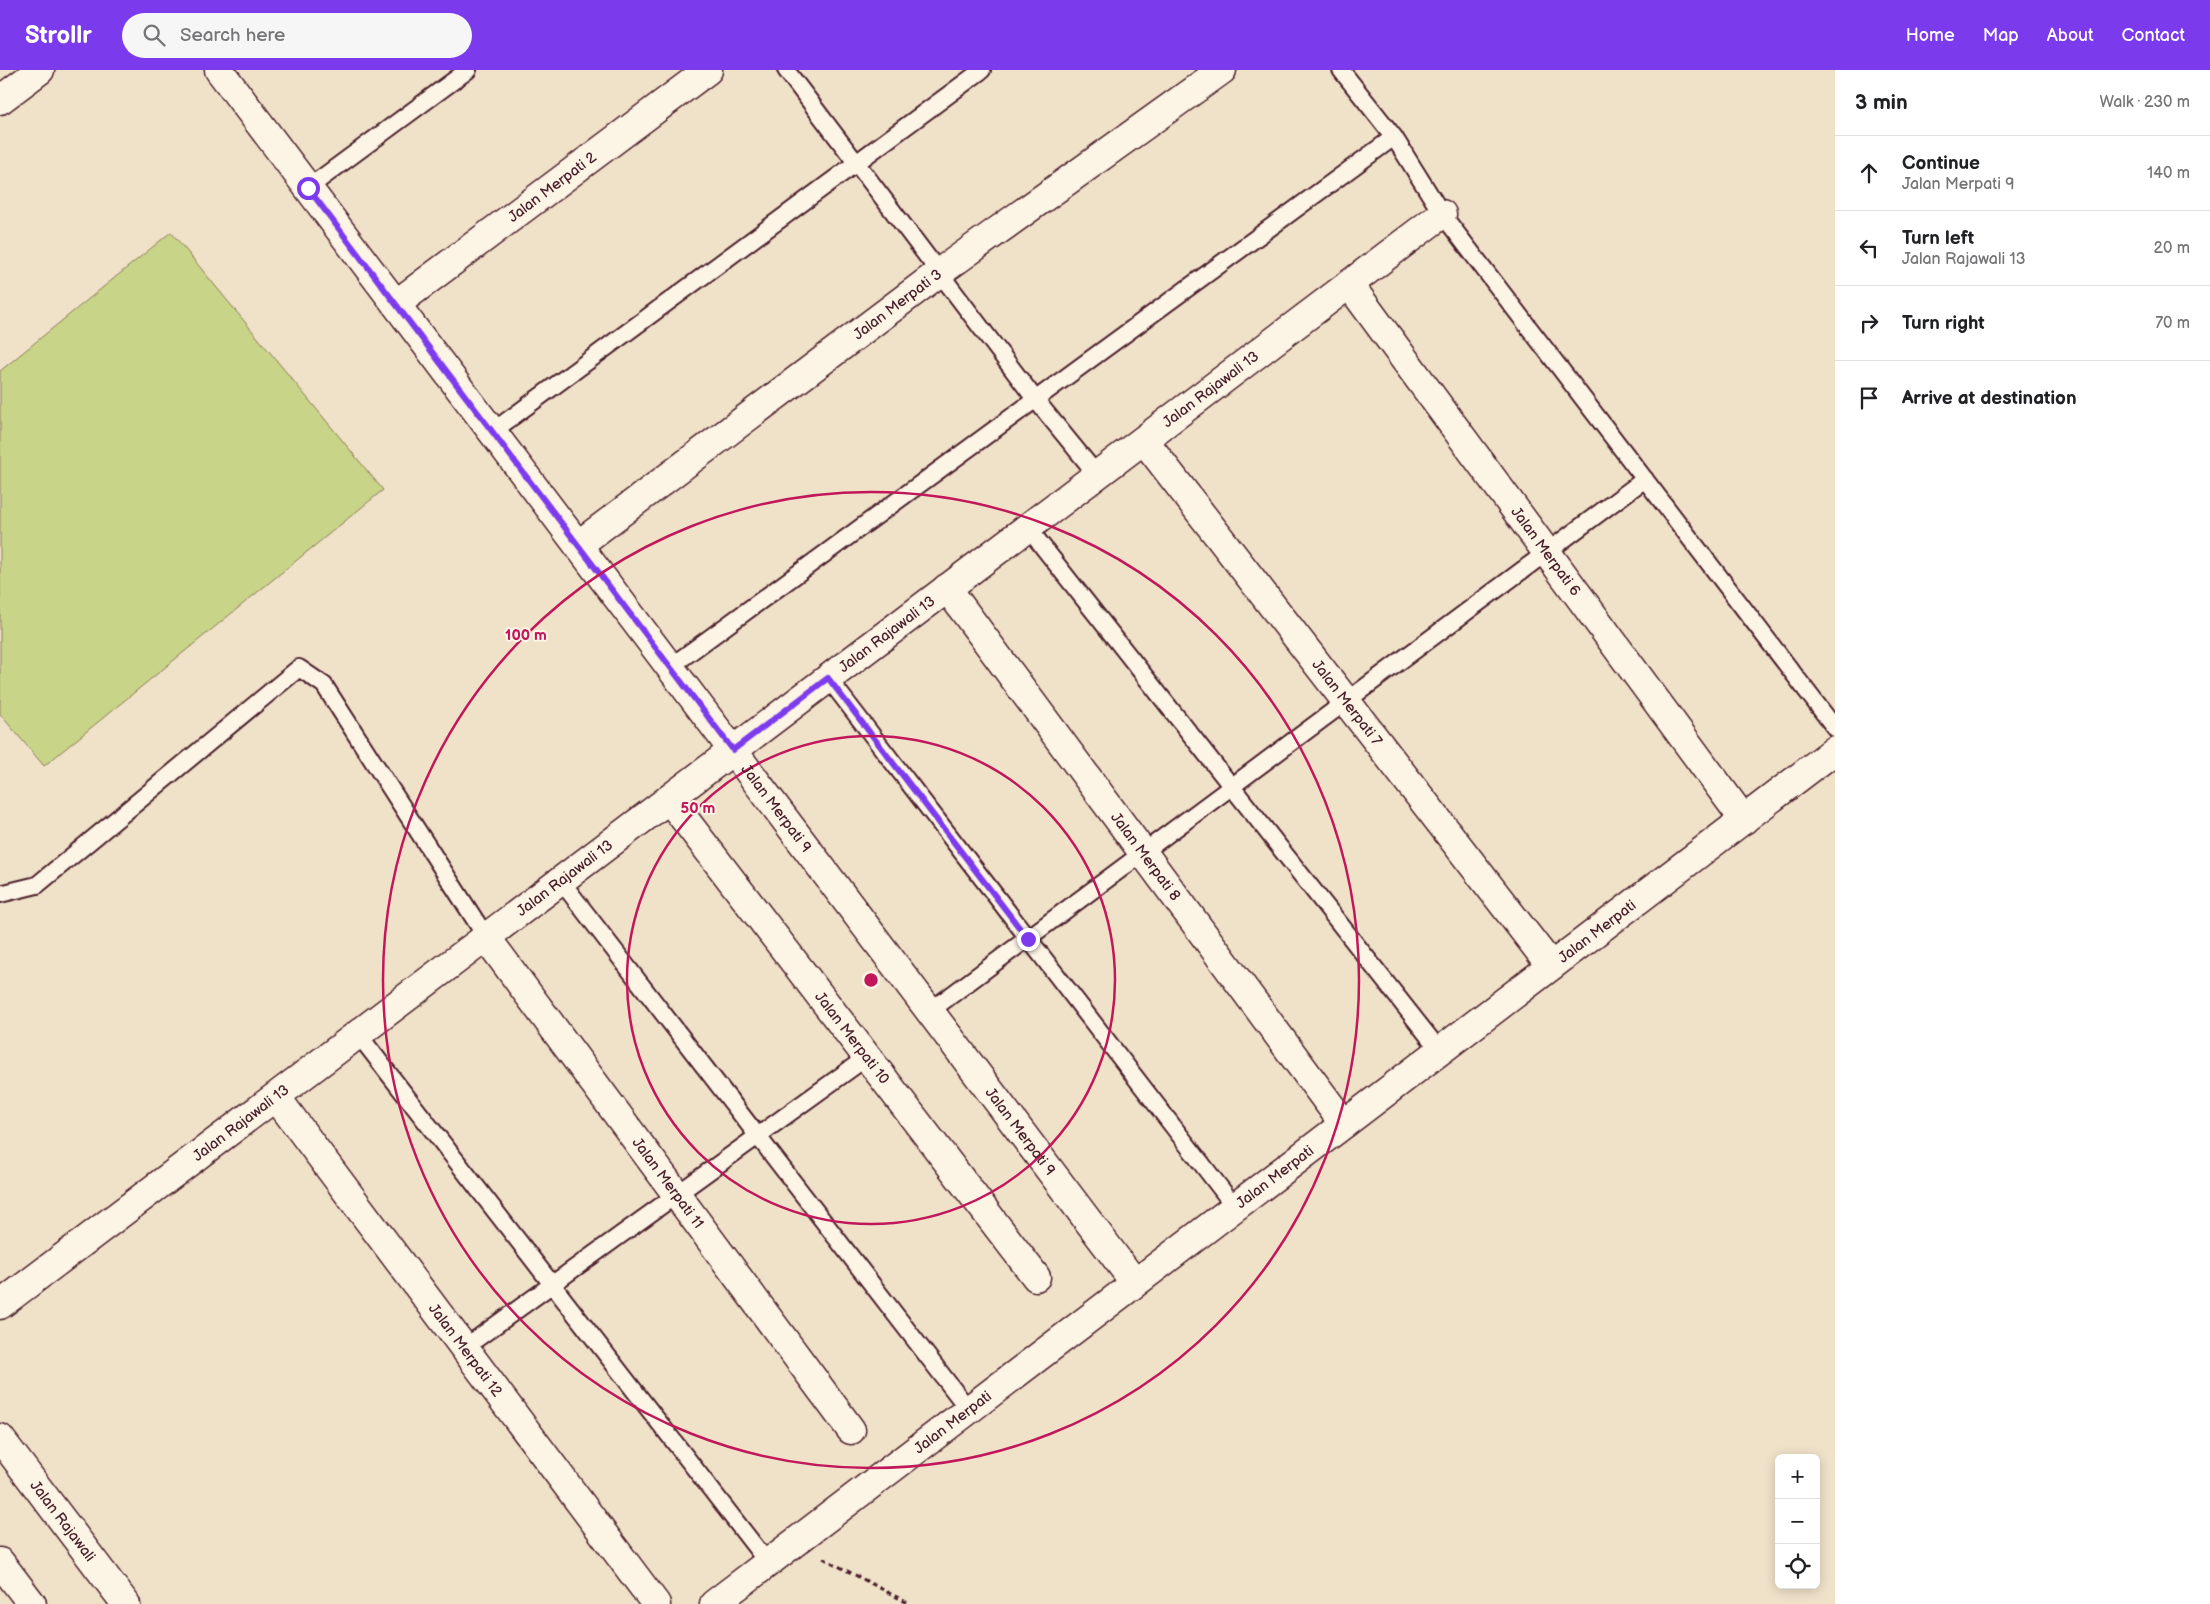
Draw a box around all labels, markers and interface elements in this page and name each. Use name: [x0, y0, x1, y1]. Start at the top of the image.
search box: [122, 13, 472, 58]
text: Strollr: [25, 21, 92, 50]
icon: search: [140, 21, 168, 49]
text: Search here: [180, 24, 285, 47]
text: Home: [1906, 25, 1955, 46]
text: Map: [1983, 25, 2019, 46]
text: About: [2047, 25, 2094, 46]
text: Contact: [2122, 25, 2185, 46]
text: 3 min: [1855, 90, 1908, 115]
text: Walk · 230 m: [2100, 93, 2190, 112]
street label: Jalan Merpati 2: [504, 148, 600, 226]
text: Continue: [1902, 152, 1980, 175]
icon: ahead: [1855, 159, 1883, 187]
text: 140 m: [2147, 164, 2190, 183]
text: Jalan Merpati 9: [1902, 175, 2015, 194]
route start: [297, 177, 320, 200]
text: Turn left: [1902, 227, 1974, 250]
icon: left: [1855, 234, 1883, 262]
text: 20 m: [2154, 239, 2190, 258]
text: Jalan Rajawali 13: [1902, 250, 2026, 269]
street label: Jalan Merpati 3: [849, 265, 945, 344]
icon: right: [1855, 309, 1883, 337]
text: Turn right: [1902, 312, 1985, 335]
text: 70 m: [2155, 314, 2190, 333]
street label: Jalan Rajawali 13: [1159, 347, 1263, 432]
icon: arrive: [1855, 384, 1883, 412]
text: Arrive at destination: [1902, 387, 2077, 410]
street label: Jalan Merpati 6: [1507, 503, 1585, 600]
street label: Jalan Rajawali 13: [835, 591, 939, 677]
text: 100 m: [505, 626, 547, 645]
street label: Jalan Merpati 7: [1308, 656, 1387, 750]
street label: Jalan Merpati 9: [737, 760, 816, 856]
text: 50 m: [681, 799, 716, 818]
street label: Jalan Merpati 8: [1107, 808, 1185, 905]
street label: Jalan Rajawali 13: [513, 835, 617, 920]
street label: Jalan Merpati: [1554, 896, 1640, 967]
route end: [1017, 928, 1040, 951]
centre of rings: [862, 971, 880, 989]
street label: Jalan Merpati 10: [811, 988, 894, 1088]
street label: Jalan Rajawali 13: [189, 1080, 293, 1165]
street label: Jalan Merpati 9: [981, 1083, 1060, 1179]
street label: Jalan Merpati 11: [628, 1134, 708, 1232]
street label: Jalan Merpati: [1232, 1141, 1318, 1212]
street label: Jalan Merpati 12: [424, 1299, 507, 1400]
street label: Jalan Merpati: [910, 1386, 995, 1458]
map controls: [1775, 1454, 1820, 1589]
button: +: [1775, 1454, 1820, 1499]
street label: Jalan Rajawali: [26, 1477, 100, 1565]
button: −: [1775, 1499, 1820, 1544]
button: locate: [1775, 1544, 1820, 1589]

